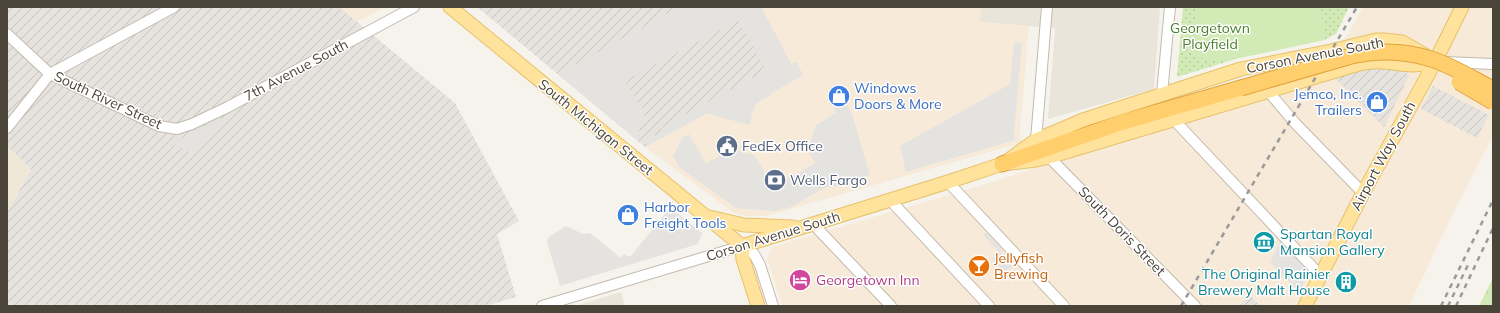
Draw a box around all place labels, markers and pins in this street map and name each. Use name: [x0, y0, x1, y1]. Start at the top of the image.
place label: Windows Doors & More: [854, 79, 942, 113]
shop icon: Windows Doors & More: [826, 83, 852, 109]
place label: Jemco, Inc. Trailers: [1294, 85, 1362, 119]
shop icon: Jemco, Inc. Trailers: [1364, 89, 1390, 115]
public building icon: FedEx Office: [714, 133, 740, 159]
place label: FedEx Office: [742, 137, 823, 155]
bank icon: Wells Fargo: [762, 167, 788, 193]
place label: Wells Fargo: [790, 171, 867, 189]
place label: Harbor Freight Tools: [644, 198, 727, 232]
shop icon: Harbor Freight Tools: [615, 202, 641, 228]
place label: Spartan Royal Mansion Gallery: [1280, 225, 1385, 259]
museum icon: Spartan Royal Mansion Gallery: [1251, 229, 1277, 255]
place label: Jellyfish Brewing: [994, 249, 1048, 283]
bar icon: Jellyfish Brewing: [966, 253, 992, 279]
place label: The Original Rainier Brewery Malt House: [1198, 265, 1331, 299]
hotel icon: Georgetown Inn: [787, 267, 813, 293]
building icon: The Original Rainier Brewery Malt House: [1333, 269, 1359, 295]
place label: Georgetown Inn: [816, 271, 920, 289]

